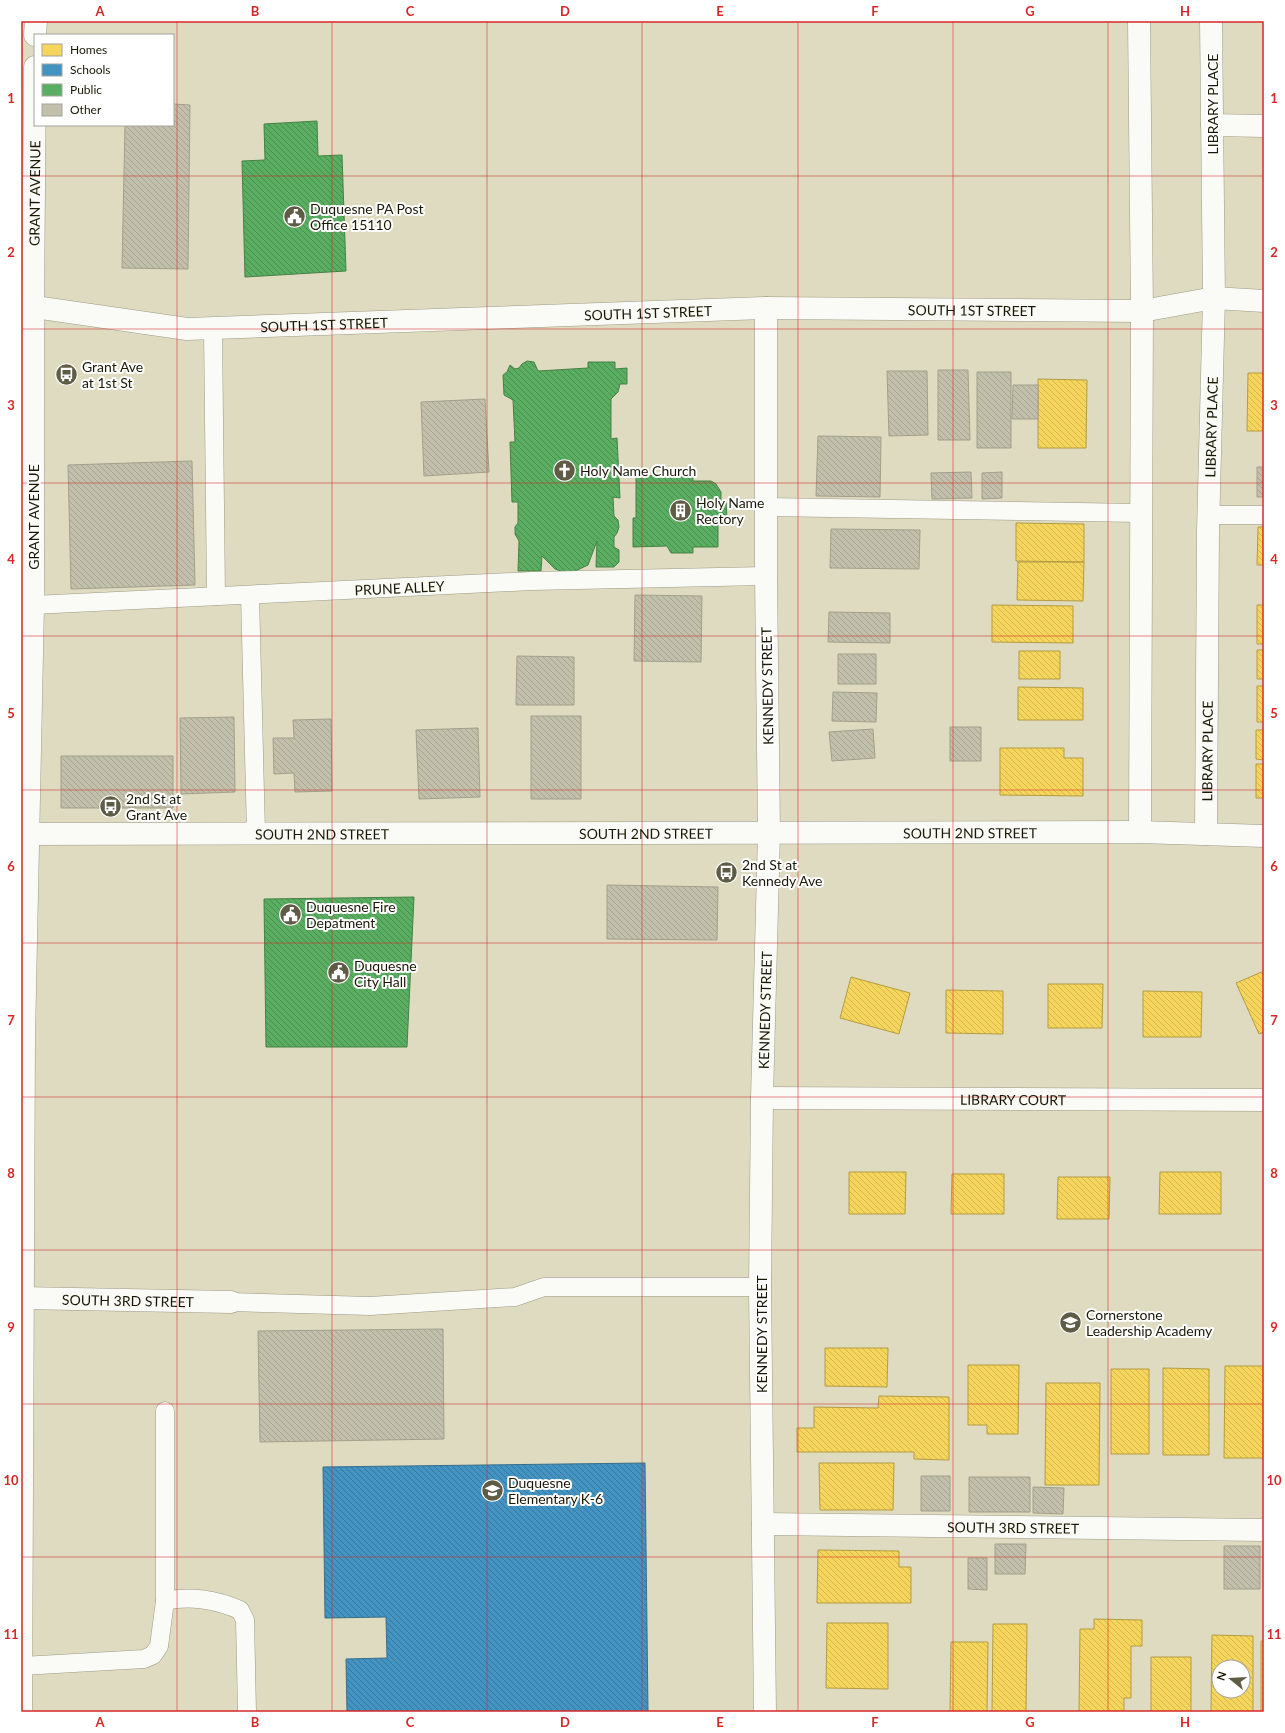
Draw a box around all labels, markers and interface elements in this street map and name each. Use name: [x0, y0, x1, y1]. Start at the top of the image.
text: A: [94, 3, 105, 19]
text: B: [251, 3, 260, 19]
text: C: [406, 3, 415, 19]
text: D: [560, 3, 570, 19]
text: E: [716, 3, 724, 19]
text: F: [871, 3, 879, 19]
text: G: [1025, 3, 1035, 19]
text: H: [1180, 3, 1190, 19]
legend: [34, 34, 174, 126]
text: Homes: [70, 42, 107, 57]
street label: LIBRARY PLACE: [1204, 54, 1221, 154]
text: Schools: [70, 62, 111, 77]
text: Public: [70, 82, 102, 97]
text: 1: [7, 90, 15, 106]
text: 1: [1270, 90, 1278, 106]
text: Other: [70, 102, 102, 117]
street label: GRANT AVENUE: [25, 140, 43, 246]
place label: Duquesne PA Post Office 15110: [310, 200, 424, 233]
public building icon: Duquesne PA Post Office 15110: [281, 203, 307, 229]
text: 2: [7, 244, 15, 260]
text: 2: [1270, 244, 1278, 260]
street label: SOUTH 1ST STREET: [584, 301, 713, 323]
street label: SOUTH 1ST STREET: [908, 301, 1037, 319]
street label: SOUTH 1ST STREET: [260, 313, 389, 335]
place label: Grant Ave at 1st St: [82, 358, 143, 391]
bus stop icon: Grant Ave at 1st St: [54, 361, 80, 387]
street label: LIBRARY PLACE: [1201, 376, 1220, 478]
text: 3: [7, 397, 15, 413]
text: 3: [1270, 397, 1278, 413]
church icon: Holy Name Church: [552, 457, 578, 483]
place label: Holy Name Church: [580, 462, 696, 479]
street label: GRANT AVENUE: [25, 464, 42, 570]
place label: Holy Name Rectory: [696, 494, 765, 527]
building icon: Holy Name Rectory: [668, 497, 694, 523]
text: 4: [7, 551, 15, 567]
text: 4: [1270, 551, 1278, 567]
street label: PRUNE ALLEY: [354, 577, 445, 598]
street label: KENNEDY STREET: [757, 626, 777, 745]
street label: LIBRARY PLACE: [1198, 700, 1215, 802]
text: 5: [7, 705, 15, 721]
text: 5: [1270, 705, 1278, 721]
place label: 2nd St at Grant Ave: [126, 790, 187, 823]
bus stop icon: 2nd St at Grant Ave: [97, 793, 123, 819]
street label: SOUTH 2ND STREET: [579, 824, 714, 842]
street label: SOUTH 2ND STREET: [903, 824, 1038, 841]
street label: SOUTH 2ND STREET: [255, 825, 390, 842]
place label: 2nd St at Kennedy Ave: [742, 856, 822, 889]
text: 6: [7, 858, 15, 874]
text: 6: [1270, 858, 1278, 874]
bus stop icon: 2nd St at Kennedy Ave: [713, 859, 739, 885]
place label: Duquesne Fire Depatment: [306, 898, 396, 931]
public building icon: Duquesne Fire Depatment: [278, 901, 304, 927]
street label: KENNEDY STREET: [754, 950, 774, 1069]
place label: Duquesne City Hall: [354, 957, 417, 990]
public building icon: Duquesne City Hall: [325, 960, 351, 986]
text: 7: [7, 1012, 15, 1028]
text: 7: [1270, 1012, 1278, 1028]
street label: LIBRARY COURT: [960, 1090, 1067, 1108]
text: 8: [7, 1165, 15, 1181]
text: 8: [1270, 1165, 1278, 1181]
street label: KENNEDY STREET: [753, 1274, 770, 1393]
street label: SOUTH 3RD STREET: [62, 1290, 195, 1310]
place label: Cornerstone Leadership Academy: [1086, 1306, 1213, 1339]
school or university icon: Cornerstone Leadership Academy: [1058, 1309, 1084, 1335]
text: 9: [7, 1319, 15, 1335]
text: 9: [1270, 1319, 1278, 1335]
text: 10: [3, 1472, 19, 1488]
text: 10: [1266, 1472, 1282, 1488]
place label: Duquesne Elementary K-6: [508, 1474, 603, 1507]
school or university icon: Duquesne Elementary K-6: [479, 1477, 505, 1503]
street label: SOUTH 3RD STREET: [947, 1518, 1080, 1536]
text: 11: [3, 1626, 19, 1642]
text: 11: [1266, 1626, 1282, 1642]
north arrow: [1211, 1659, 1251, 1699]
text: N: [1214, 1670, 1229, 1682]
text: A: [94, 1714, 105, 1730]
text: B: [251, 1714, 260, 1730]
text: C: [406, 1714, 415, 1730]
text: D: [560, 1714, 570, 1730]
text: E: [716, 1714, 724, 1730]
text: F: [871, 1714, 879, 1730]
text: G: [1025, 1714, 1035, 1730]
text: H: [1180, 1714, 1190, 1730]

